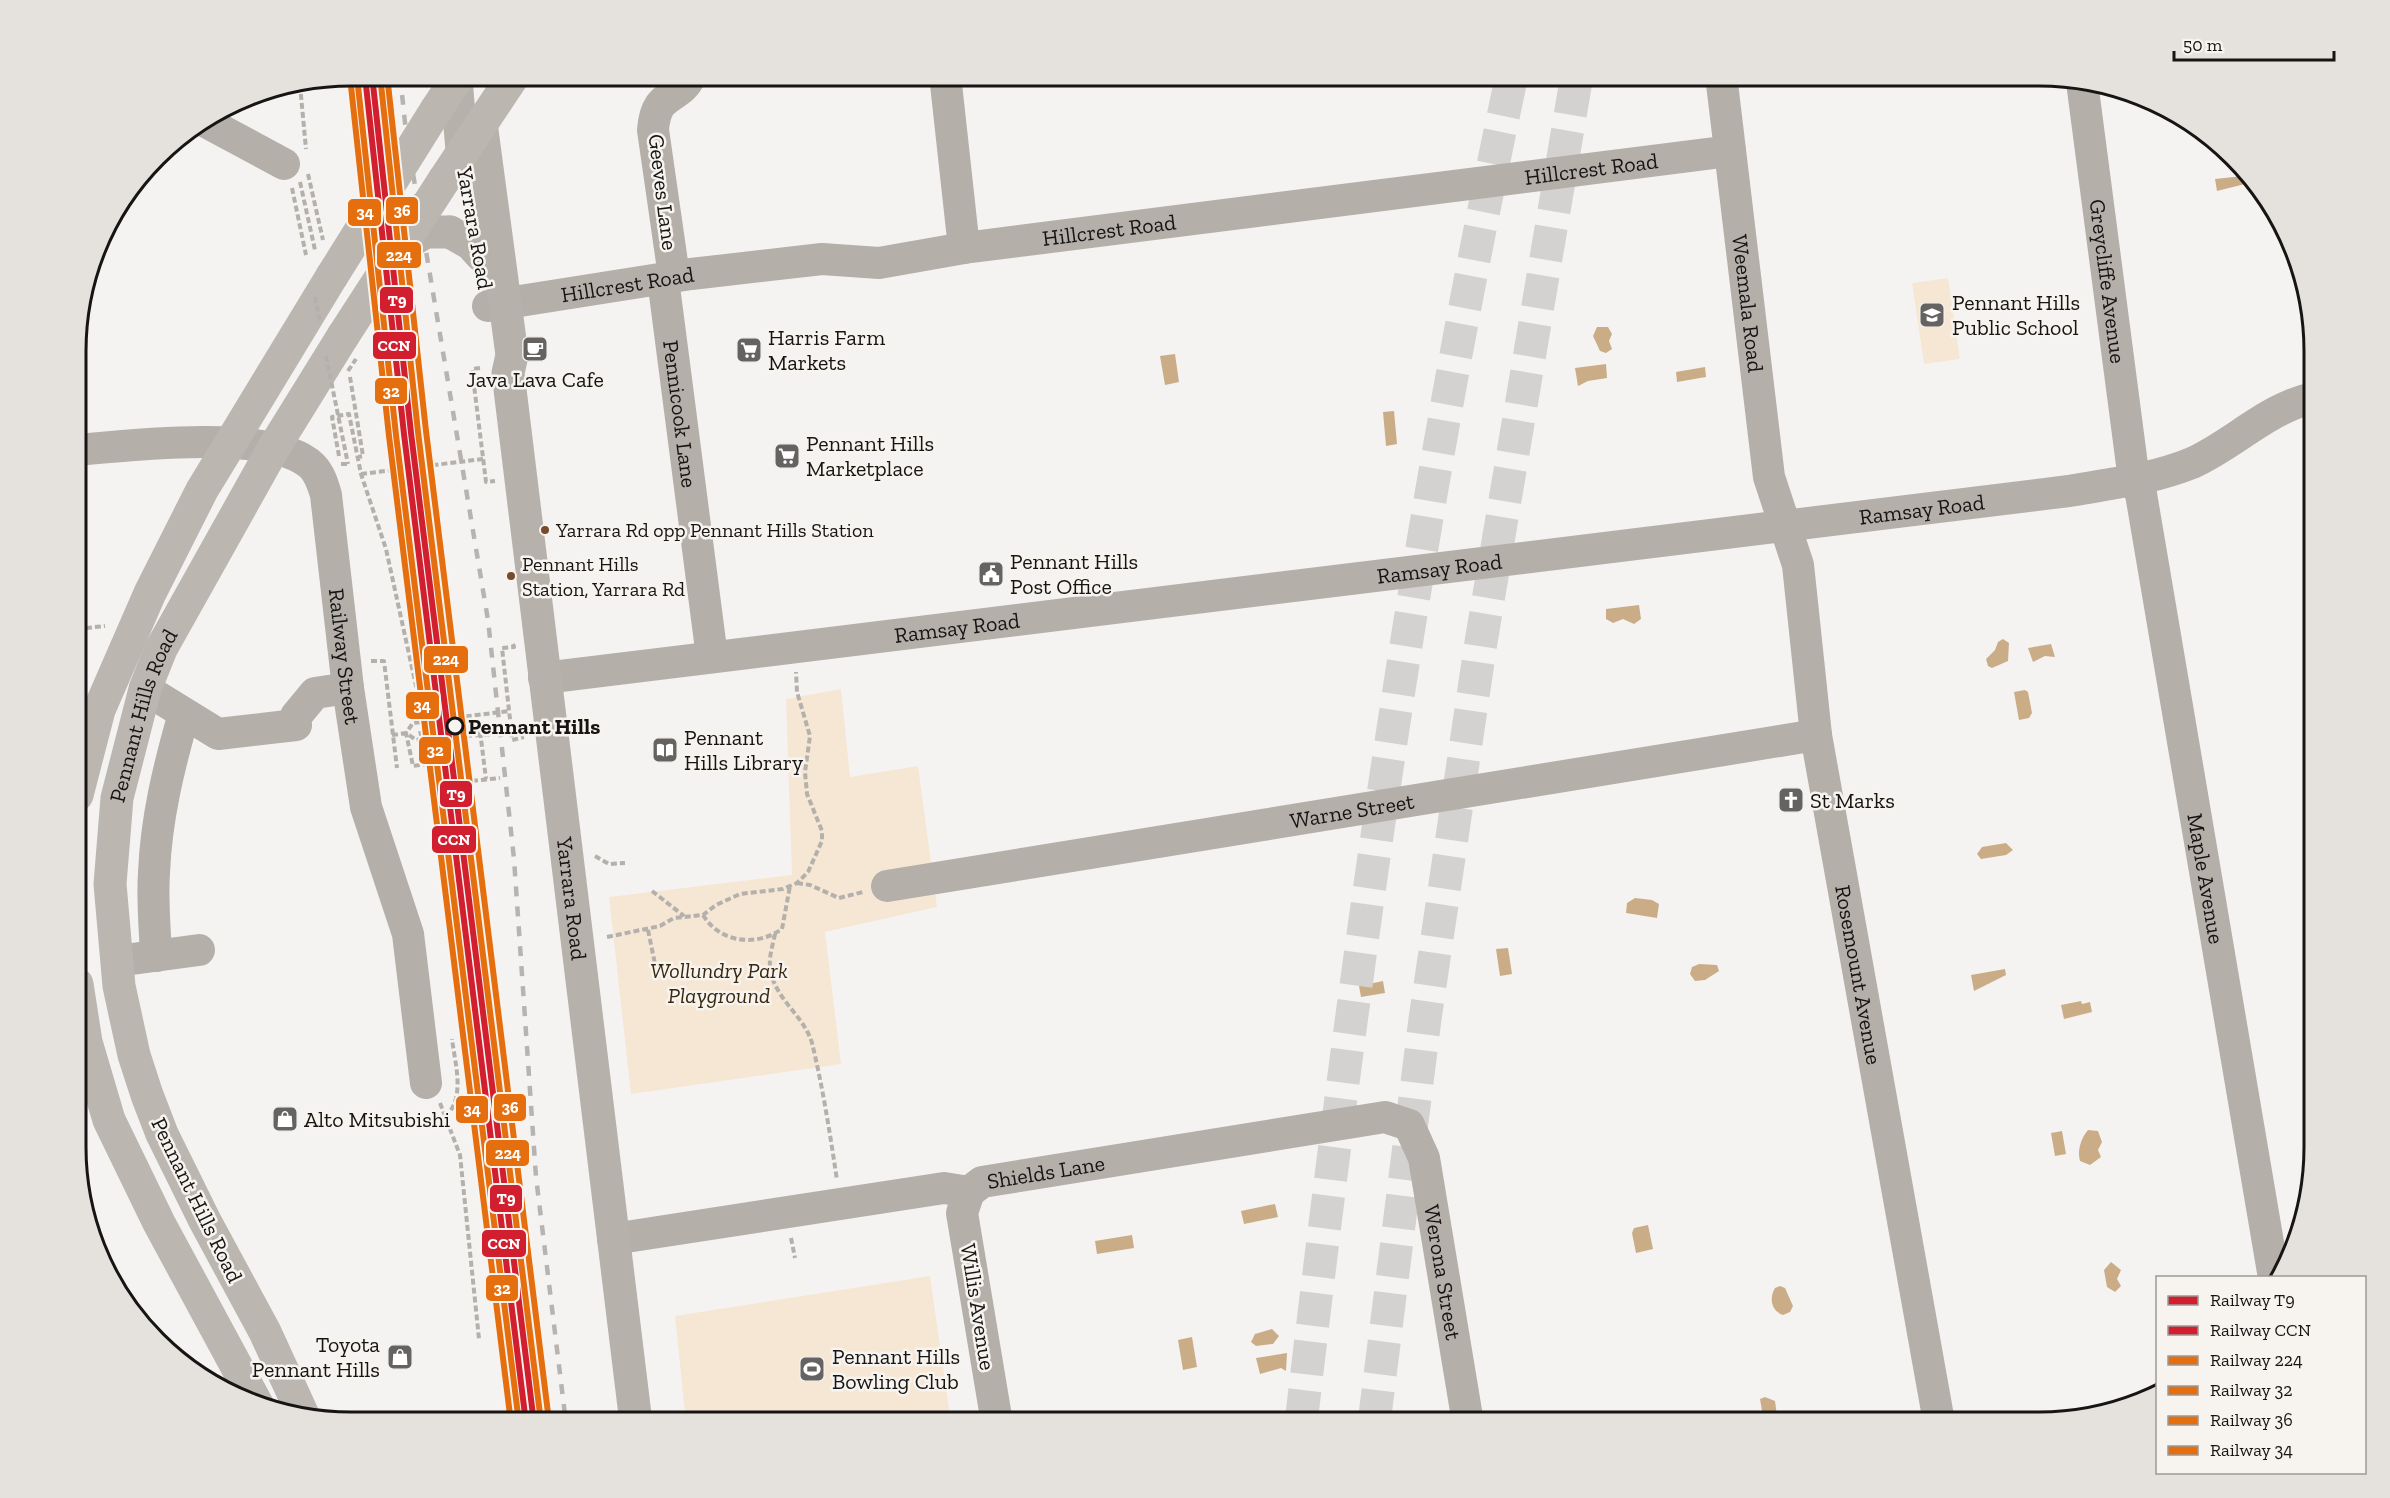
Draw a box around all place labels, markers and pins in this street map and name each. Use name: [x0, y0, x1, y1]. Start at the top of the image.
place label: Pennant Hills Public School: [1952, 289, 2080, 341]
school or university icon: Pennant Hills Public School: [1917, 300, 1947, 330]
place label: Harris Farm Markets: [768, 324, 885, 376]
cafe icon: Java Lava Cafe: [520, 334, 550, 364]
supermarket icon: Harris Farm Markets: [734, 335, 764, 365]
place label: Java Lava Cafe: [466, 366, 604, 393]
place label: Pennant Hills Marketplace: [806, 430, 934, 482]
supermarket icon: Pennant Hills Marketplace: [772, 441, 802, 471]
place label: Yarrara Rd opp Pennant Hills Station: [555, 518, 874, 542]
marker: Yarrara Rd opp Pennant Hills Station: [539, 524, 551, 536]
place label: Pennant Hills Post Office: [1010, 548, 1138, 600]
place label: Pennant Hills Station, Yarrara Rd: [522, 552, 685, 601]
public building icon: Pennant Hills Post Office: [976, 559, 1006, 589]
marker: Pennant Hills Station, Yarrara Rd: [505, 570, 517, 582]
place label: Pennant Hills: [468, 713, 600, 740]
marker: Pennant Hills: [446, 717, 464, 735]
place label: Pennant Hills Library: [684, 724, 804, 776]
library icon: Pennant Hills Library: [650, 735, 680, 765]
church icon: St Marks: [1776, 785, 1806, 815]
place label: St Marks: [1810, 787, 1895, 814]
shop icon: Alto Mitsubishi: [270, 1104, 300, 1134]
place label: Alto Mitsubishi: [304, 1106, 450, 1133]
place label: Toyota Pennant Hills: [252, 1331, 380, 1383]
shop icon: Toyota Pennant Hills: [385, 1342, 415, 1372]
place label: Pennant Hills Bowling Club: [832, 1343, 960, 1395]
sports icon: Pennant Hills Bowling Club: [797, 1354, 827, 1384]

